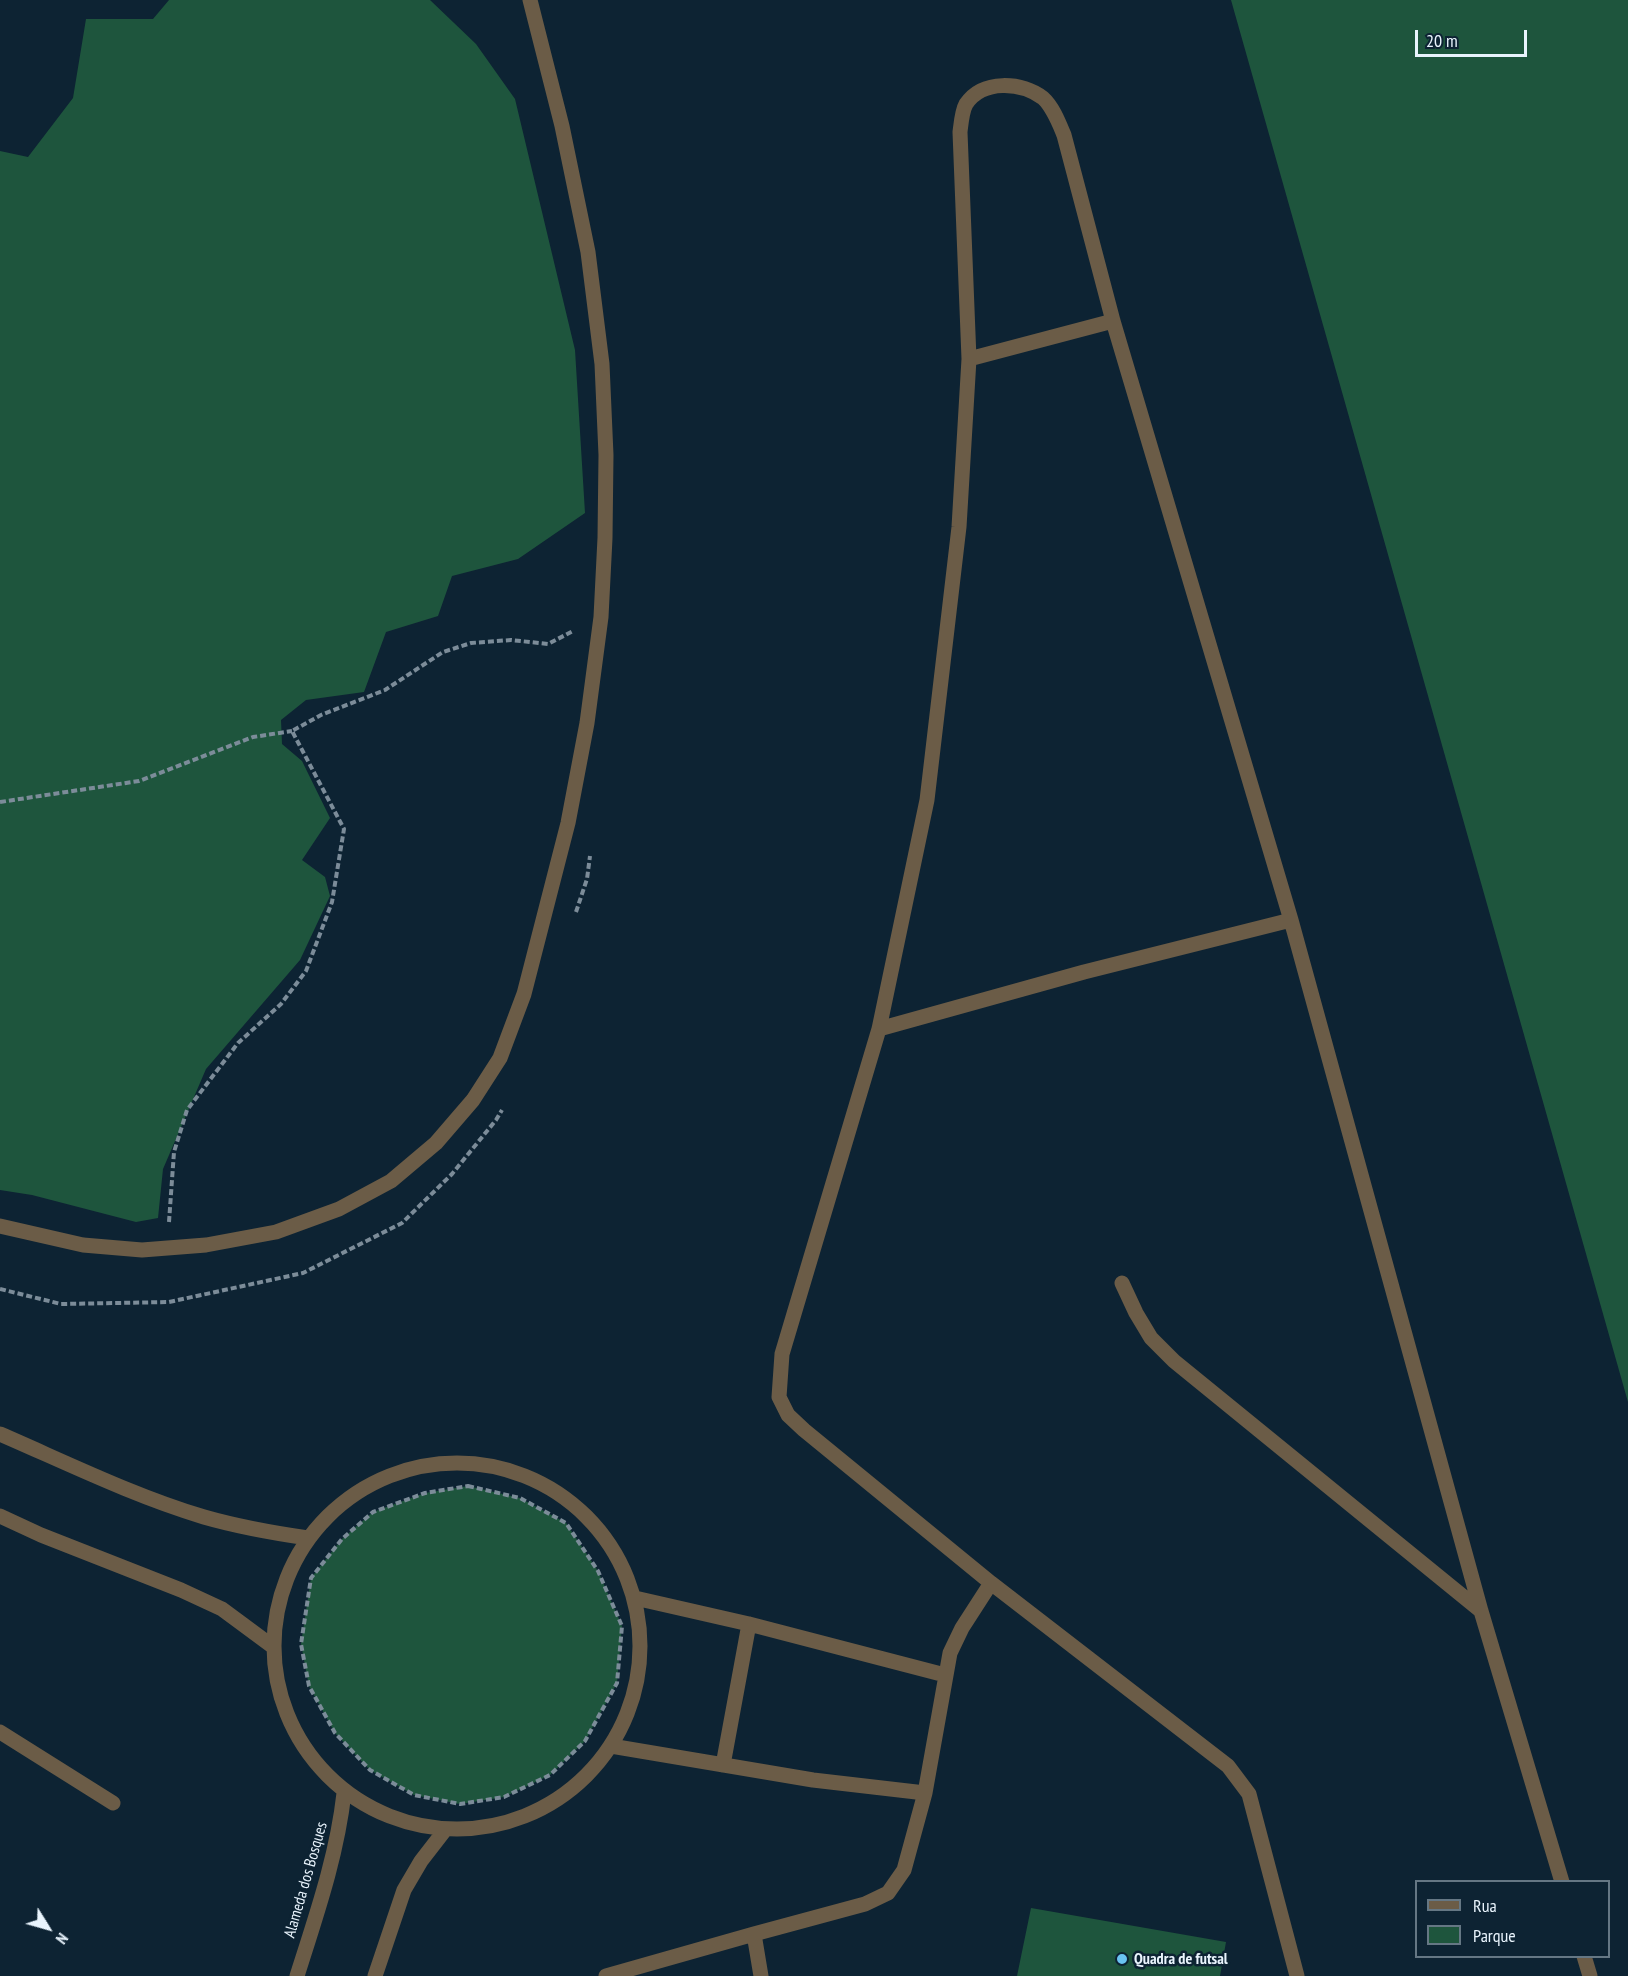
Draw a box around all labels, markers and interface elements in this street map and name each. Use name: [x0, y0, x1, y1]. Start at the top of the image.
scale bar: [1418, 18, 1530, 56]
text: 20 m: [1426, 29, 1458, 52]
street label: Alameda dos Bosques: [280, 1820, 332, 1940]
legend: [1415, 1880, 1610, 1958]
text: Rua: [1473, 1894, 1497, 1917]
north arrow: [18, 1898, 78, 1958]
text: Parque: [1473, 1924, 1516, 1947]
text: N: [52, 1929, 73, 1948]
place label: Quadra de futsal: [1134, 1949, 1228, 1969]
marker: Quadra de futsal: [1115, 1952, 1129, 1966]

